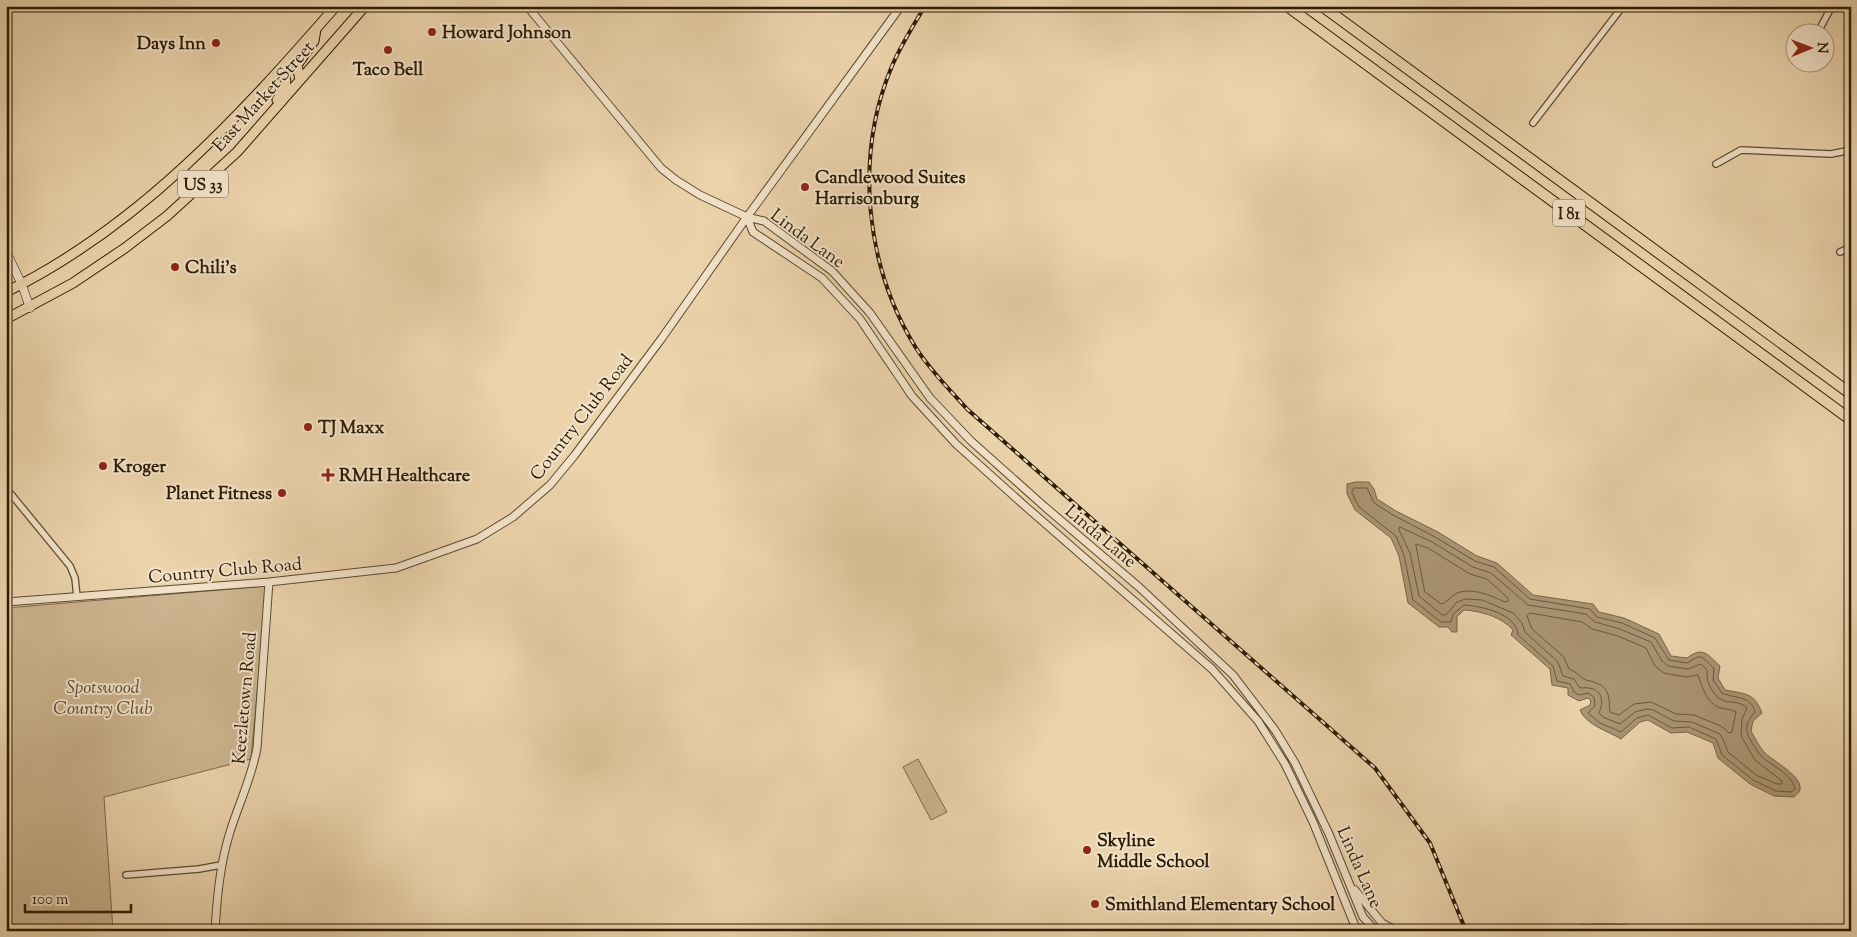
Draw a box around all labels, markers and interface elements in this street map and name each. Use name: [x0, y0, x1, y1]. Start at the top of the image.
place label: Howard Johnson: [442, 21, 572, 47]
north arrow: [1784, 22, 1834, 72]
marker: Howard Johnson: [426, 26, 438, 38]
place label: Days Inn: [137, 32, 206, 58]
street label: East Market Street: [207, 36, 322, 159]
marker: Days Inn: [210, 37, 222, 49]
text: N: [1811, 42, 1831, 54]
marker: Taco Bell: [382, 44, 394, 56]
place label: Taco Bell: [353, 58, 424, 84]
place label: Candlewood Suites Harrisonburg: [815, 166, 966, 213]
road number: US 33: [178, 170, 228, 198]
marker: Candlewood Suites Harrisonburg: [799, 181, 811, 193]
road number: I 81: [1553, 200, 1585, 227]
street label: Linda Lane: [764, 204, 850, 276]
place label: Chili's: [185, 256, 237, 282]
marker: Chili's: [169, 261, 181, 273]
street label: Country Club Road: [525, 350, 640, 487]
place label: TJ Maxx: [318, 416, 384, 442]
marker: TJ Maxx: [302, 421, 314, 433]
place label: Kroger: [113, 455, 166, 481]
marker: Kroger: [97, 460, 109, 472]
place label: RMH Healthcare: [339, 464, 471, 490]
marker: RMH Healthcare: [321, 468, 335, 482]
place label: Planet Fitness: [166, 482, 272, 508]
marker: Planet Fitness: [276, 487, 288, 499]
street label: Linda Lane: [1058, 500, 1141, 575]
street label: Country Club Road: [147, 552, 303, 592]
street label: Keezletown Road: [227, 631, 265, 765]
park label: Spotswood Country Club: [53, 676, 153, 723]
street label: Linda Lane: [1329, 823, 1388, 913]
place label: Skyline Middle School: [1097, 829, 1211, 876]
marker: Skyline Middle School: [1081, 844, 1093, 856]
scale bar: [25, 882, 131, 914]
text: 100 m: [32, 890, 69, 911]
place label: Smithland Elementary School: [1105, 893, 1336, 919]
marker: Smithland Elementary School: [1089, 898, 1101, 910]

